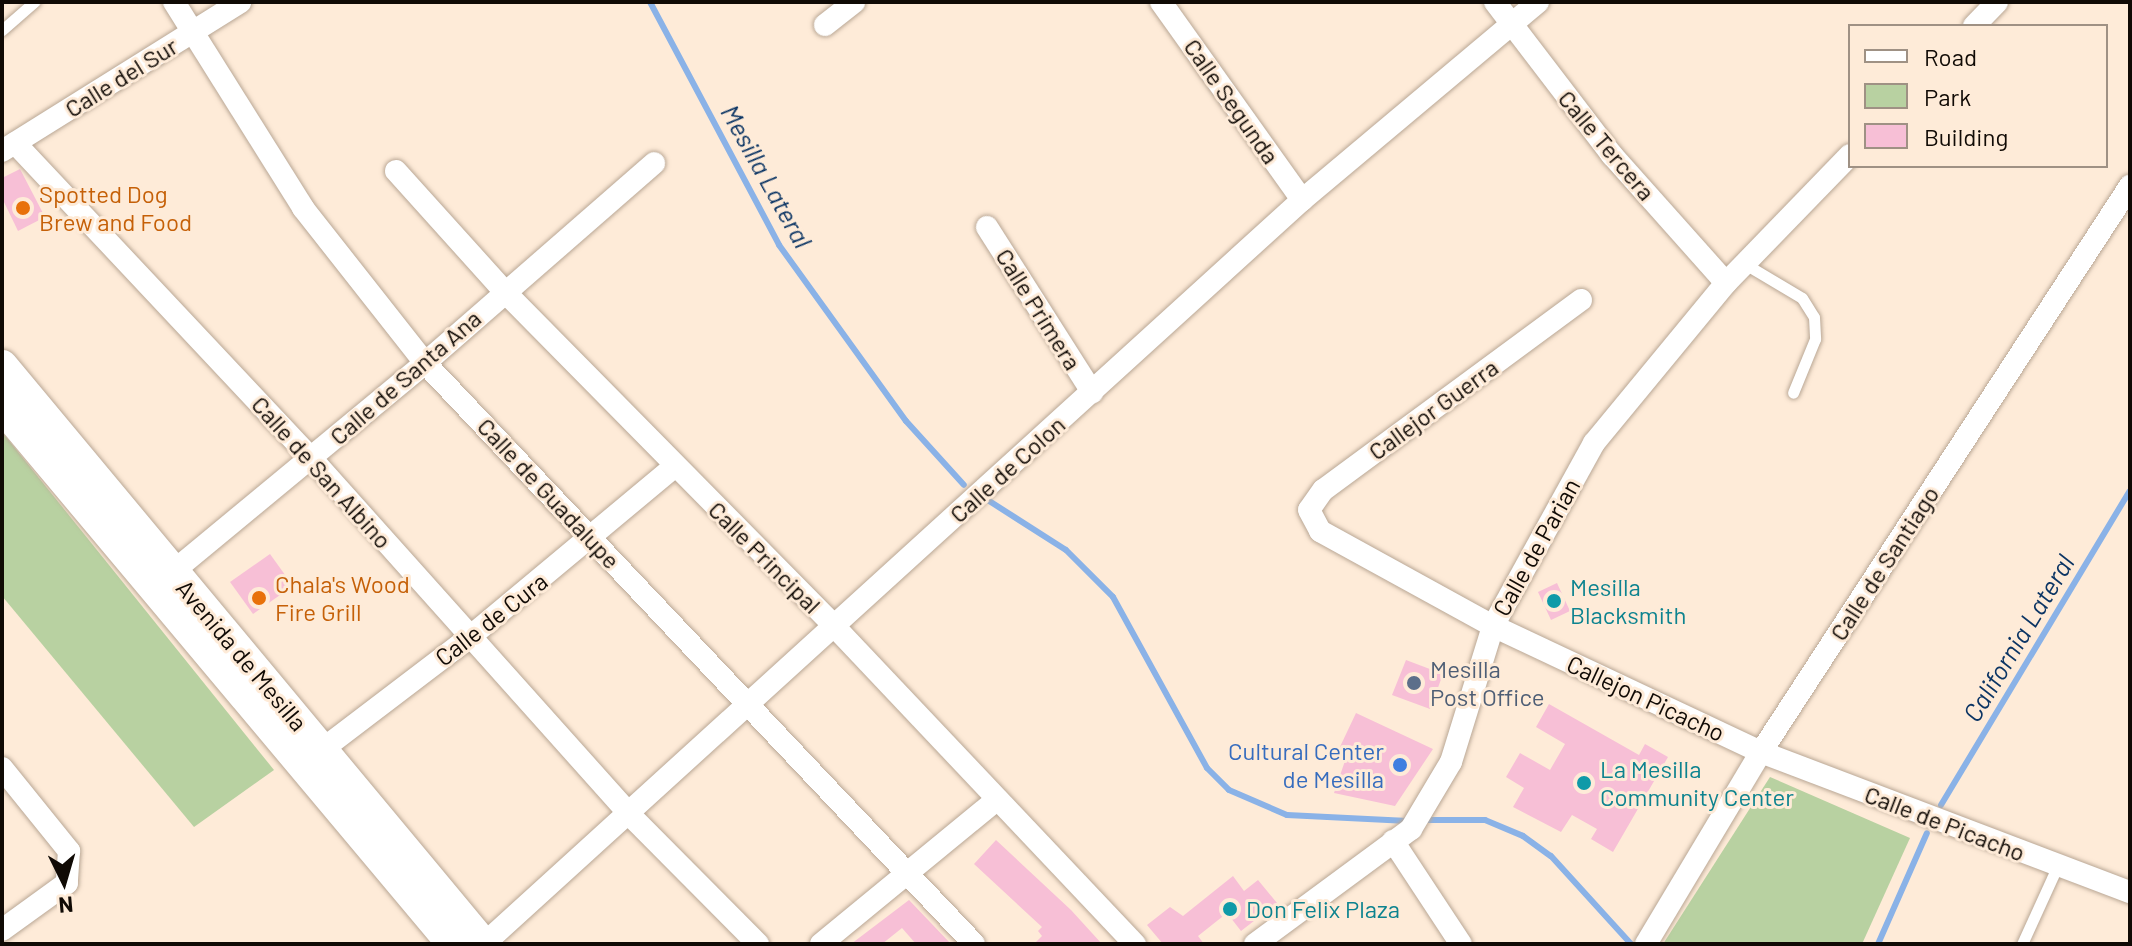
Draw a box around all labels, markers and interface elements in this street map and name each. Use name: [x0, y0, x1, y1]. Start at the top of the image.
legend: [1848, 24, 2108, 168]
street label: Calle del Sur: [59, 31, 183, 123]
street label: Calle Segunda: [1178, 33, 1286, 169]
text: Road: [1924, 42, 1977, 71]
text: Park: [1924, 82, 1971, 111]
street label: Calle Tercera: [1553, 84, 1661, 206]
water label: Mesilla Lateral: [715, 99, 819, 253]
text: Building: [1924, 122, 2008, 151]
place label: Spotted Dog Brew and Food: [39, 180, 192, 236]
marker: Spotted Dog Brew and Food: [14, 199, 32, 217]
street label: Calle Primera: [990, 243, 1088, 375]
street label: Calle de Santa Ana: [324, 304, 486, 450]
street label: Callejor Guerra: [1363, 352, 1503, 466]
street label: Calle de San Albino: [246, 390, 398, 554]
street label: Calle de Colon: [943, 410, 1071, 528]
street label: Calle de Guadalupe: [472, 412, 626, 574]
street label: Calle de Parian: [1486, 473, 1586, 621]
street label: Calle de Santiago: [1823, 480, 1945, 646]
street label: Calle Principal: [703, 495, 827, 619]
water label: California Lateral: [1956, 549, 2080, 727]
street label: Calle de Cura: [429, 566, 553, 672]
place label: Chala's Wood Fire Grill: [275, 570, 410, 626]
place label: Mesilla Blacksmith: [1570, 573, 1686, 629]
street label: Avenida de Mesilla: [170, 574, 314, 736]
marker: Chala's Wood Fire Grill: [250, 589, 268, 607]
marker: Mesilla Blacksmith: [1545, 592, 1563, 610]
street label: Callejon Picacho: [1563, 649, 1729, 747]
place label: Mesilla Post Office: [1430, 655, 1545, 711]
marker: Mesilla Post Office: [1405, 674, 1423, 692]
place label: Cultural Center de Mesilla: [1228, 737, 1384, 793]
place label: La Mesilla Community Center: [1600, 755, 1794, 811]
marker: Cultural Center de Mesilla: [1391, 756, 1409, 774]
marker: La Mesilla Community Center: [1575, 774, 1593, 792]
street label: Calle de Picacho: [1861, 779, 2029, 867]
north arrow: [24, 842, 104, 922]
text: N: [58, 892, 75, 919]
place label: Don Felix Plaza: [1246, 895, 1400, 923]
marker: Don Felix Plaza: [1221, 900, 1239, 918]

